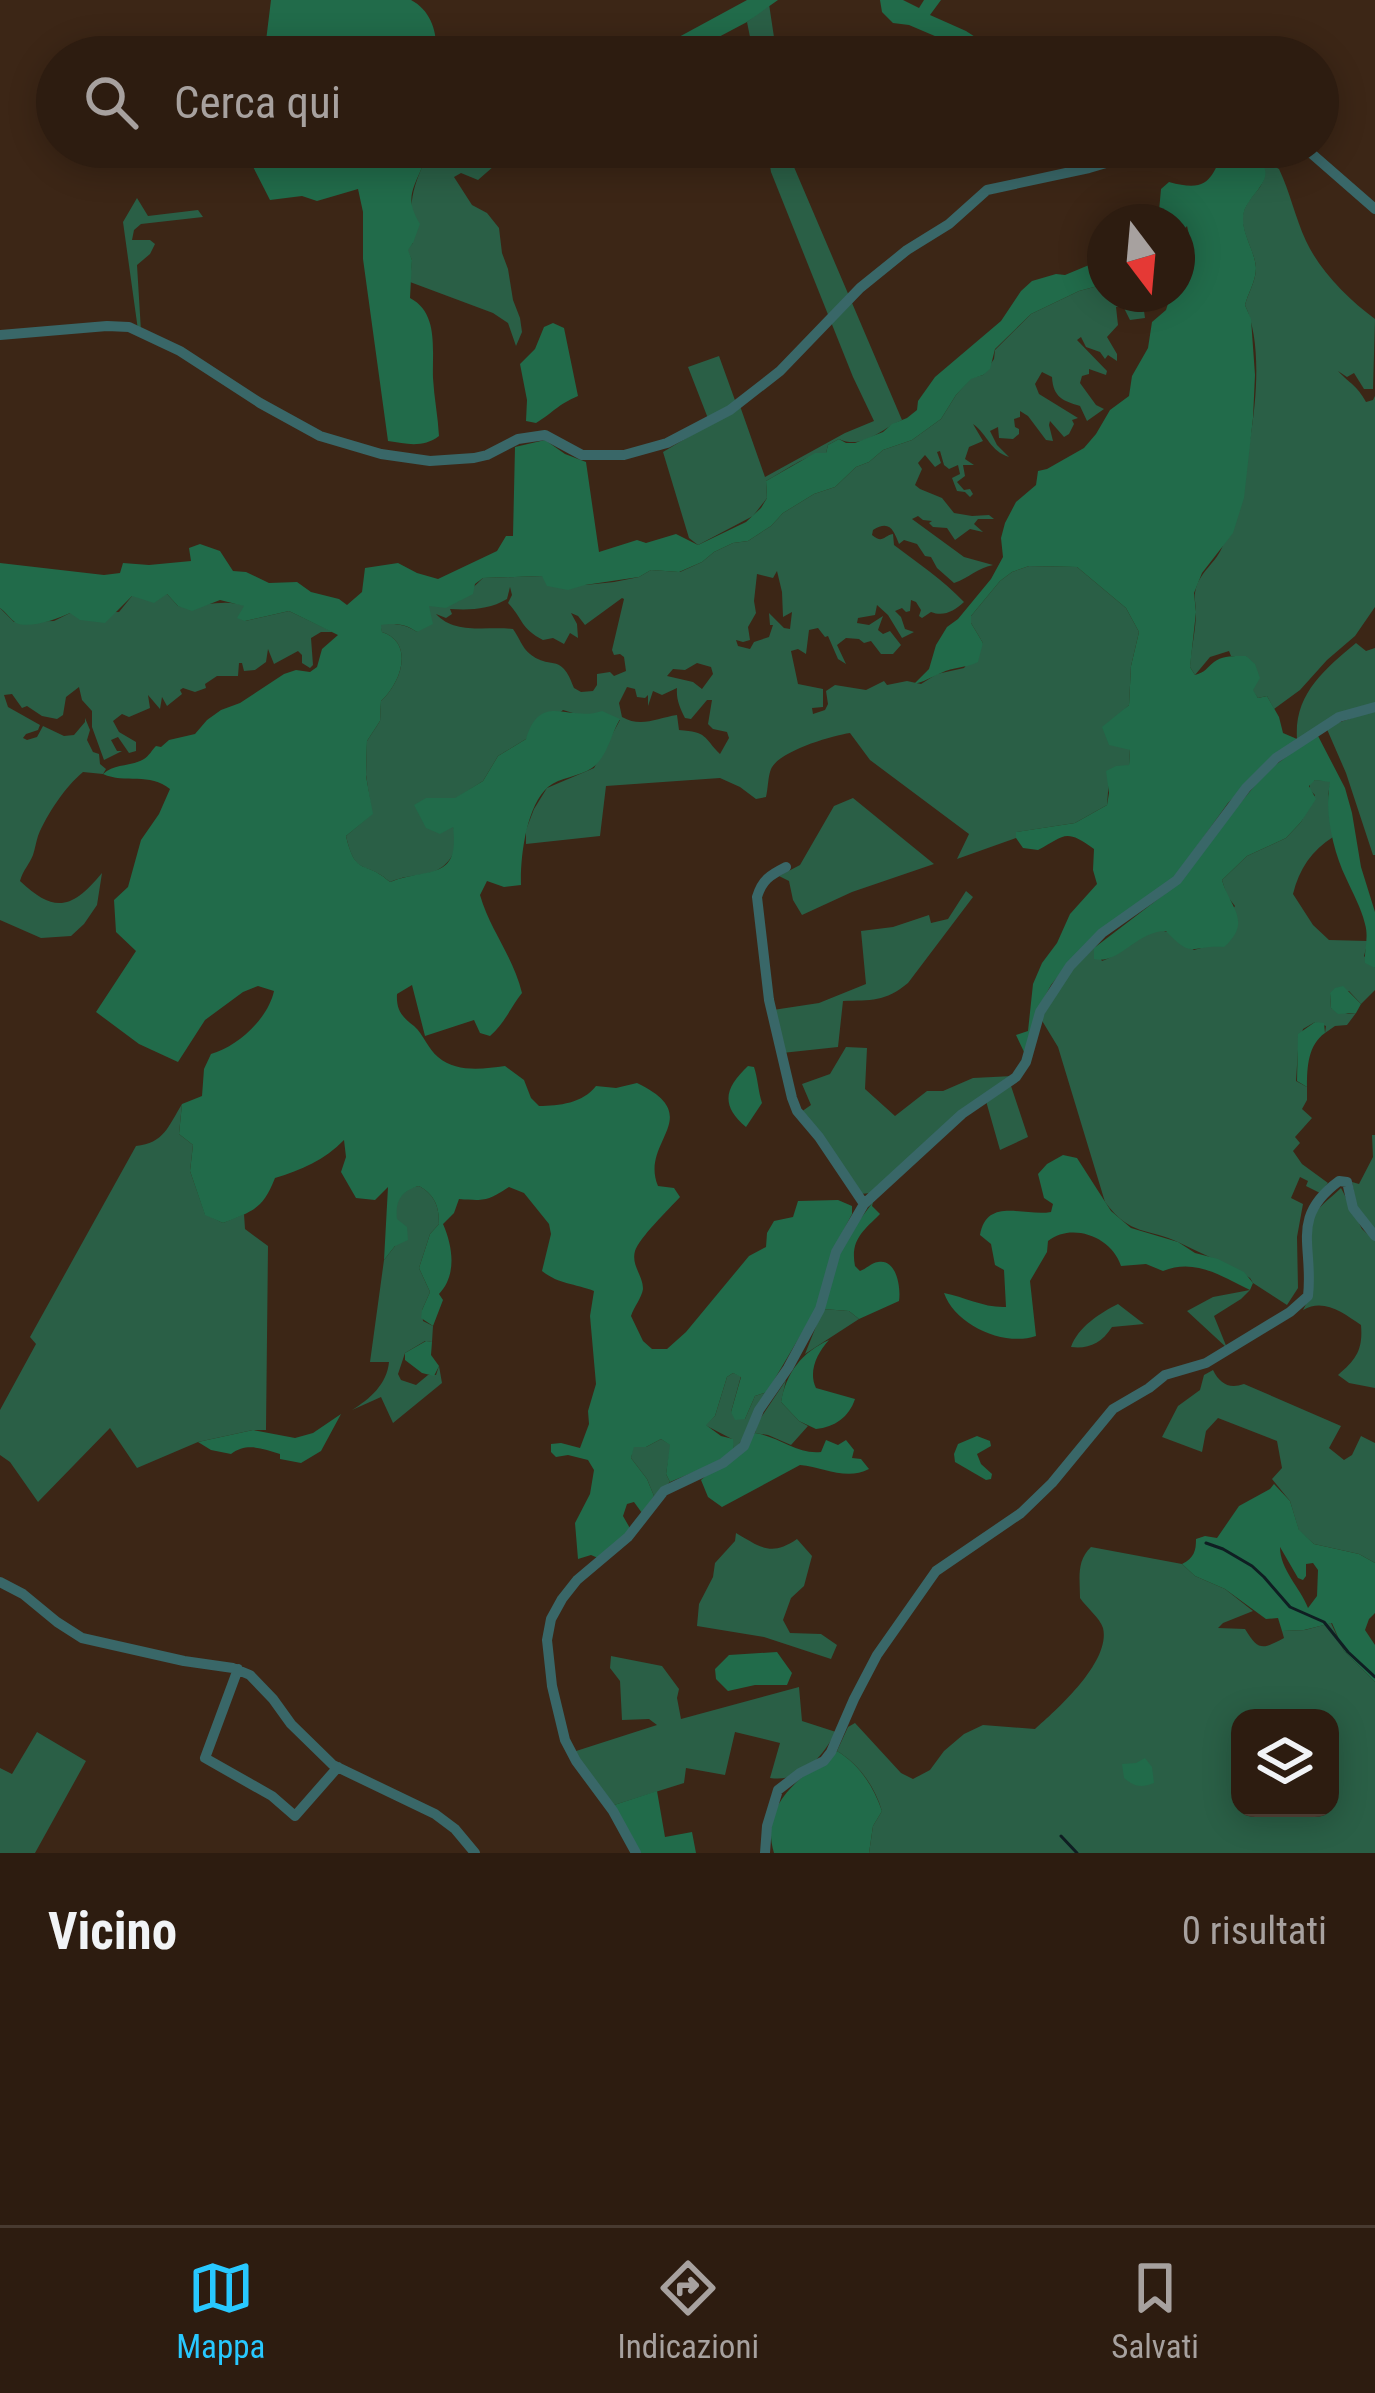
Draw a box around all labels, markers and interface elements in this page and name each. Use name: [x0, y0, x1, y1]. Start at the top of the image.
search box: [36, 36, 1339, 168]
icon: search: [78, 69, 144, 135]
text: Cerca qui: [174, 76, 341, 129]
north arrow: [1087, 204, 1195, 312]
map controls: [1231, 1709, 1339, 1817]
button: layers: [1231, 1709, 1339, 1817]
text: Vicino: [48, 1902, 177, 1961]
text: 0 risultati: [1182, 1908, 1327, 1954]
tab: Mappa: [176, 2255, 265, 2366]
tab: Indicazioni: [618, 2255, 759, 2366]
tab: Salvati: [1111, 2255, 1199, 2366]

